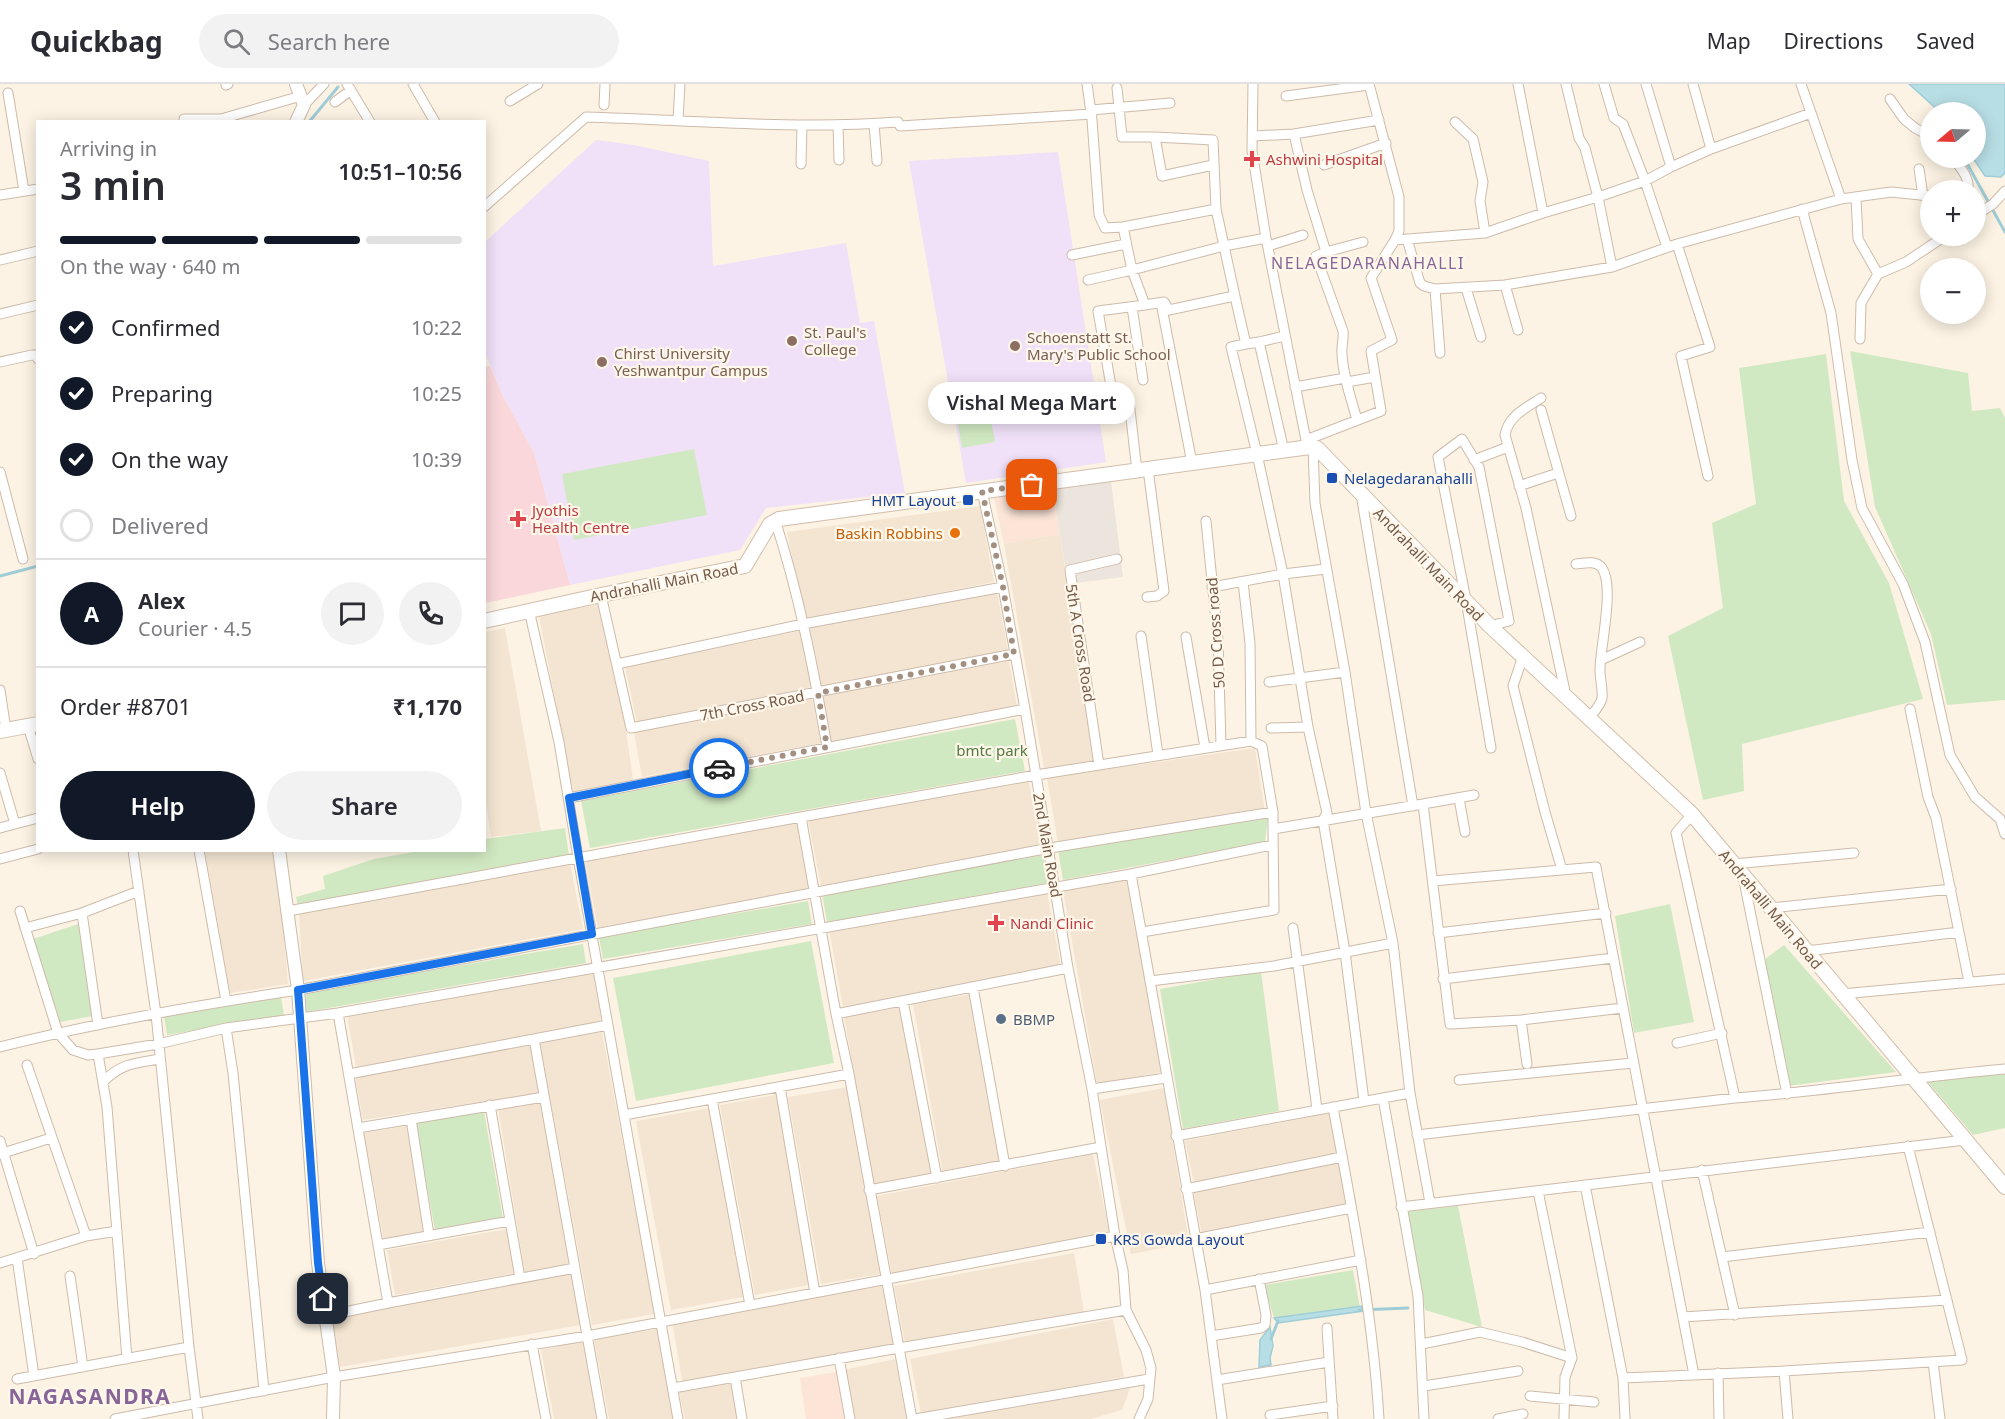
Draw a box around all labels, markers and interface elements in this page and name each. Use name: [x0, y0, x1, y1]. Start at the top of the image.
search box: [199, 14, 619, 68]
text: Quickbag: [30, 22, 163, 60]
icon: search: [220, 25, 253, 58]
text: Search here: [268, 26, 390, 56]
text: Map: [1707, 27, 1751, 55]
text: Directions: [1784, 27, 1883, 55]
text: Saved: [1916, 27, 1975, 55]
north arrow: [1920, 102, 1986, 168]
map controls: [1920, 102, 1986, 324]
text: Arriving in: [60, 135, 157, 162]
place label: Ashwini Hospital: [1266, 149, 1383, 169]
marker: Ashwini Hospital: [1243, 150, 1261, 168]
text: 10:51–10:56: [338, 156, 462, 186]
text: 3 min: [60, 158, 166, 211]
button: +: [1920, 180, 1986, 246]
district label: NELAGEDARANAHALLI: [1271, 252, 1465, 274]
text: On the way · 640 m: [60, 253, 240, 280]
button: −: [1920, 258, 1986, 324]
icon: check: [60, 311, 93, 344]
text: Confirmed: [111, 312, 221, 342]
text: 10:22: [411, 314, 462, 341]
place label: St. Paul's College: [804, 322, 866, 359]
place label: Schoenstatt St. Mary's Public School: [1027, 327, 1171, 364]
marker: St. Paul's College: [785, 334, 799, 348]
marker: Schoenstatt St. Mary's Public School: [1008, 339, 1022, 353]
place label: Chirst University Yeshwantpur Campus: [614, 343, 768, 380]
marker: Chirst University Yeshwantpur Campus: [595, 355, 609, 369]
icon: check: [60, 377, 93, 410]
text: Preparing: [111, 378, 213, 408]
text: 10:25: [411, 380, 462, 407]
callout: Vishal Mega Mart: [928, 383, 1136, 425]
text: Vishal Mega Mart: [946, 389, 1117, 416]
icon: check: [60, 443, 93, 476]
text: On the way: [111, 444, 228, 474]
text: 10:39: [411, 446, 462, 473]
pin: [1006, 459, 1057, 510]
icon: bag: [1015, 468, 1048, 501]
place label: Nelagedaranahalli: [1344, 468, 1473, 488]
marker: Nelagedaranahalli: [1325, 471, 1339, 485]
place label: HMT Layout: [871, 490, 957, 510]
marker: HMT Layout: [961, 493, 975, 507]
place label: Jyothis Health Centre: [530, 500, 629, 537]
street label: Andrahalli Main Road: [1369, 503, 1489, 625]
text: Delivered: [111, 510, 209, 540]
marker: Jyothis Health Centre: [509, 510, 527, 528]
place label: Baskin Robbins: [835, 523, 943, 543]
marker: Baskin Robbins: [948, 526, 962, 540]
street label: Andrahalli Main Road: [588, 558, 740, 606]
street label: 50 D Cross road: [1201, 577, 1229, 689]
button: chat: [321, 582, 384, 645]
button: phone: [399, 582, 462, 645]
street label: 5th A Cross Road: [1062, 582, 1100, 704]
text: Alex: [138, 585, 185, 615]
text: A: [84, 598, 99, 628]
text: Courier · 4.5: [138, 615, 252, 642]
street label: 7th Cross Road: [698, 685, 806, 725]
text: Order #8701: [60, 691, 191, 721]
text: ₹1,170: [393, 691, 462, 721]
courier: [689, 738, 749, 798]
park label: bmtc park: [956, 740, 1028, 760]
icon: car: [703, 752, 736, 785]
button: Help: [60, 771, 255, 840]
button: Share: [267, 771, 462, 840]
street label: 2nd Main Road: [1029, 791, 1067, 899]
street label: Andrahalli Main Road: [1715, 845, 1827, 973]
place label: Nandi Clinic: [1010, 913, 1094, 933]
marker: Nandi Clinic: [987, 914, 1005, 932]
place label: BBMP: [1013, 1009, 1055, 1029]
marker: BBMP: [994, 1012, 1008, 1026]
place label: KRS Gowda Layout: [1113, 1229, 1245, 1249]
marker: KRS Gowda Layout: [1094, 1232, 1108, 1246]
pin: [297, 1273, 348, 1324]
icon: home: [306, 1282, 339, 1315]
district label: NAGASANDRA: [9, 1382, 171, 1410]

